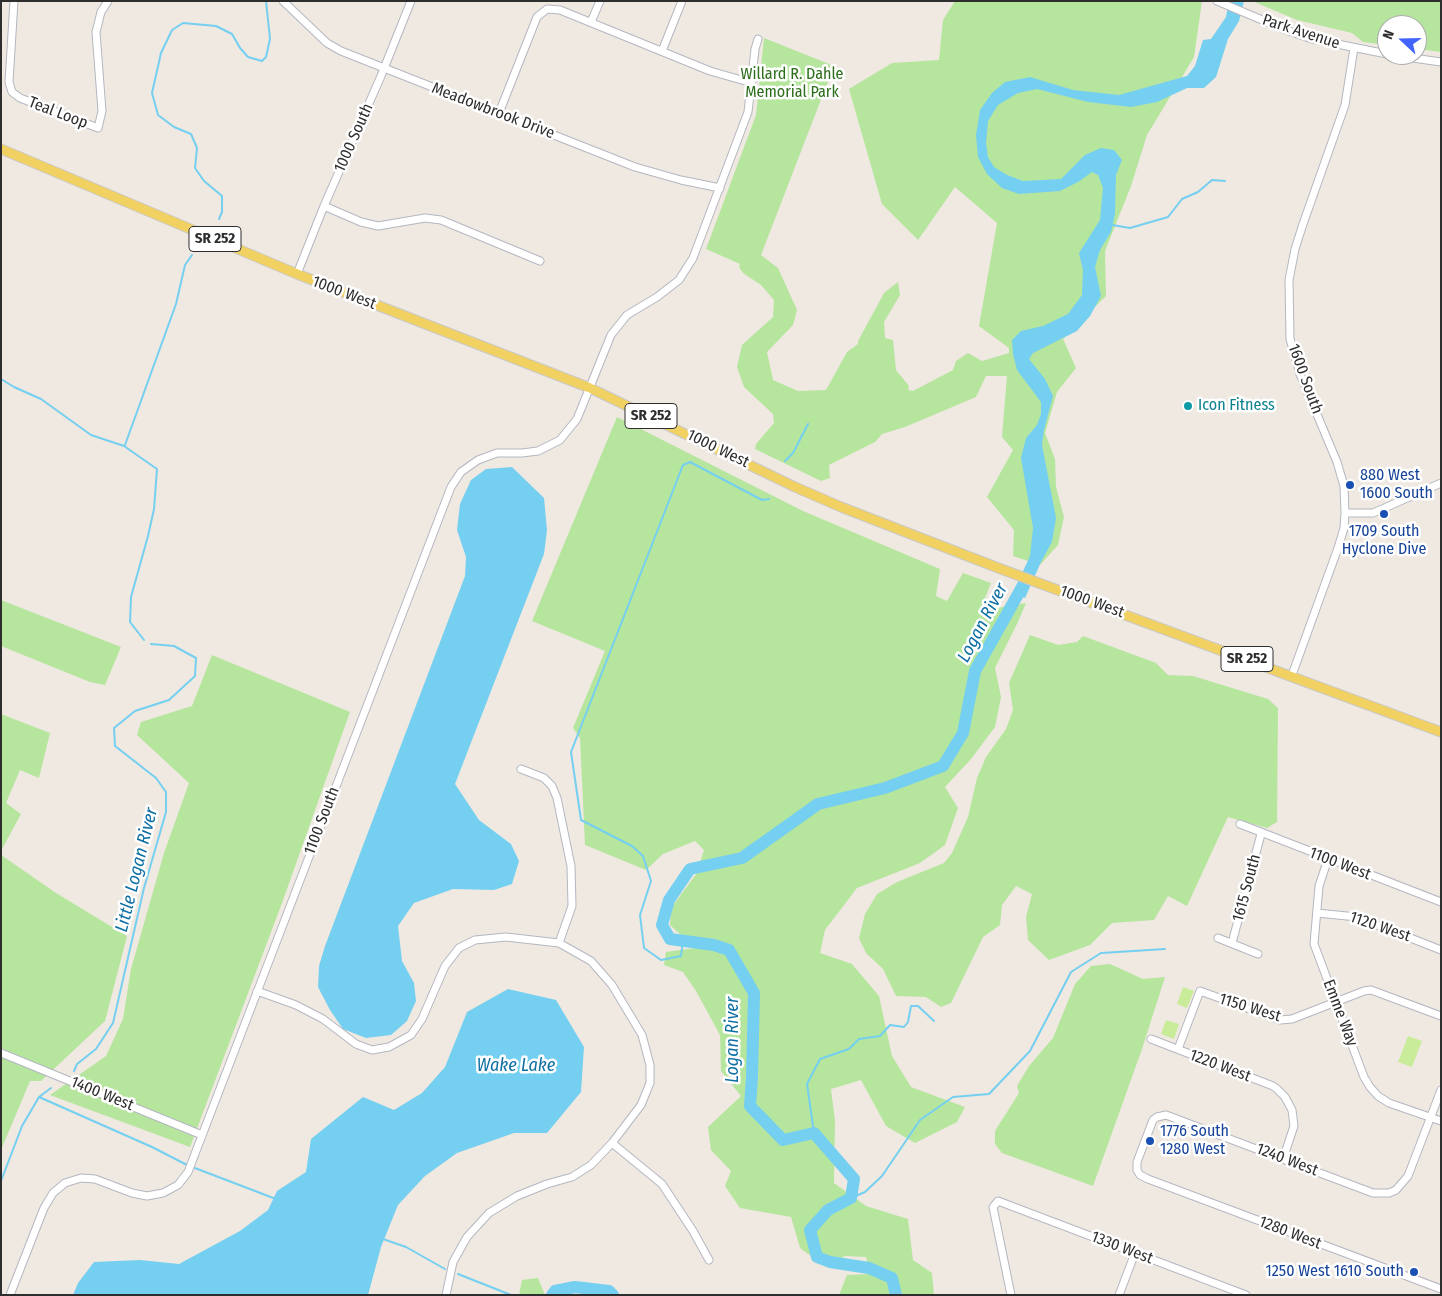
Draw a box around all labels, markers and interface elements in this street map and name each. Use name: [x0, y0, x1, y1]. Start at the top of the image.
street label: Park Avenue: [1260, 10, 1342, 54]
north arrow: [1377, 15, 1427, 65]
text: N: [1379, 28, 1398, 42]
park label: Willard R. Dahle Memorial Park: [740, 65, 844, 103]
street label: Meadowbrook Drive: [429, 79, 557, 143]
street label: Teal Loop: [26, 93, 90, 133]
street label: 1000 South: [330, 101, 378, 175]
road number: SR 252: [189, 226, 241, 252]
street label: 1000 West: [309, 272, 379, 314]
street label: 1600 South: [1283, 341, 1327, 417]
place label: Icon Fitness: [1198, 396, 1275, 416]
marker: Icon Fitness: [1182, 400, 1194, 412]
road number: SR 252: [625, 404, 677, 428]
street label: 1000 West: [684, 426, 752, 472]
place label: 880 West 1600 South: [1360, 466, 1433, 504]
marker: 880 West 1600 South: [1344, 479, 1356, 491]
marker: 1709 South Hyclone Dive: [1378, 508, 1390, 520]
place label: 1709 South Hyclone Dive: [1342, 522, 1426, 560]
water label: Logan River: [953, 580, 1013, 666]
street label: 1000 West: [1057, 582, 1127, 622]
road number: SR 252: [1221, 646, 1273, 672]
street label: 1100 South: [300, 784, 344, 858]
water label: Little Logan River: [111, 806, 163, 934]
street label: 1100 West: [1306, 843, 1374, 885]
street label: 1615 South: [1229, 852, 1265, 924]
street label: 1120 West: [1347, 908, 1413, 946]
street label: Emme Way: [1319, 977, 1361, 1049]
street label: 1150 West: [1217, 990, 1283, 1026]
water label: Logan River: [722, 997, 744, 1083]
street label: 1220 West: [1187, 1046, 1253, 1086]
water label: Wake Lake: [477, 1055, 555, 1077]
street label: 1400 West: [68, 1073, 136, 1115]
place label: 1776 South 1280 West: [1160, 1122, 1229, 1160]
marker: 1776 South 1280 West: [1144, 1135, 1156, 1147]
street label: 1240 West: [1253, 1139, 1321, 1181]
street label: 1280 West: [1256, 1212, 1324, 1254]
street label: 1330 West: [1088, 1227, 1156, 1269]
place label: 1250 West 1610 South: [1266, 1262, 1404, 1282]
marker: 1250 West 1610 South: [1408, 1266, 1420, 1278]

